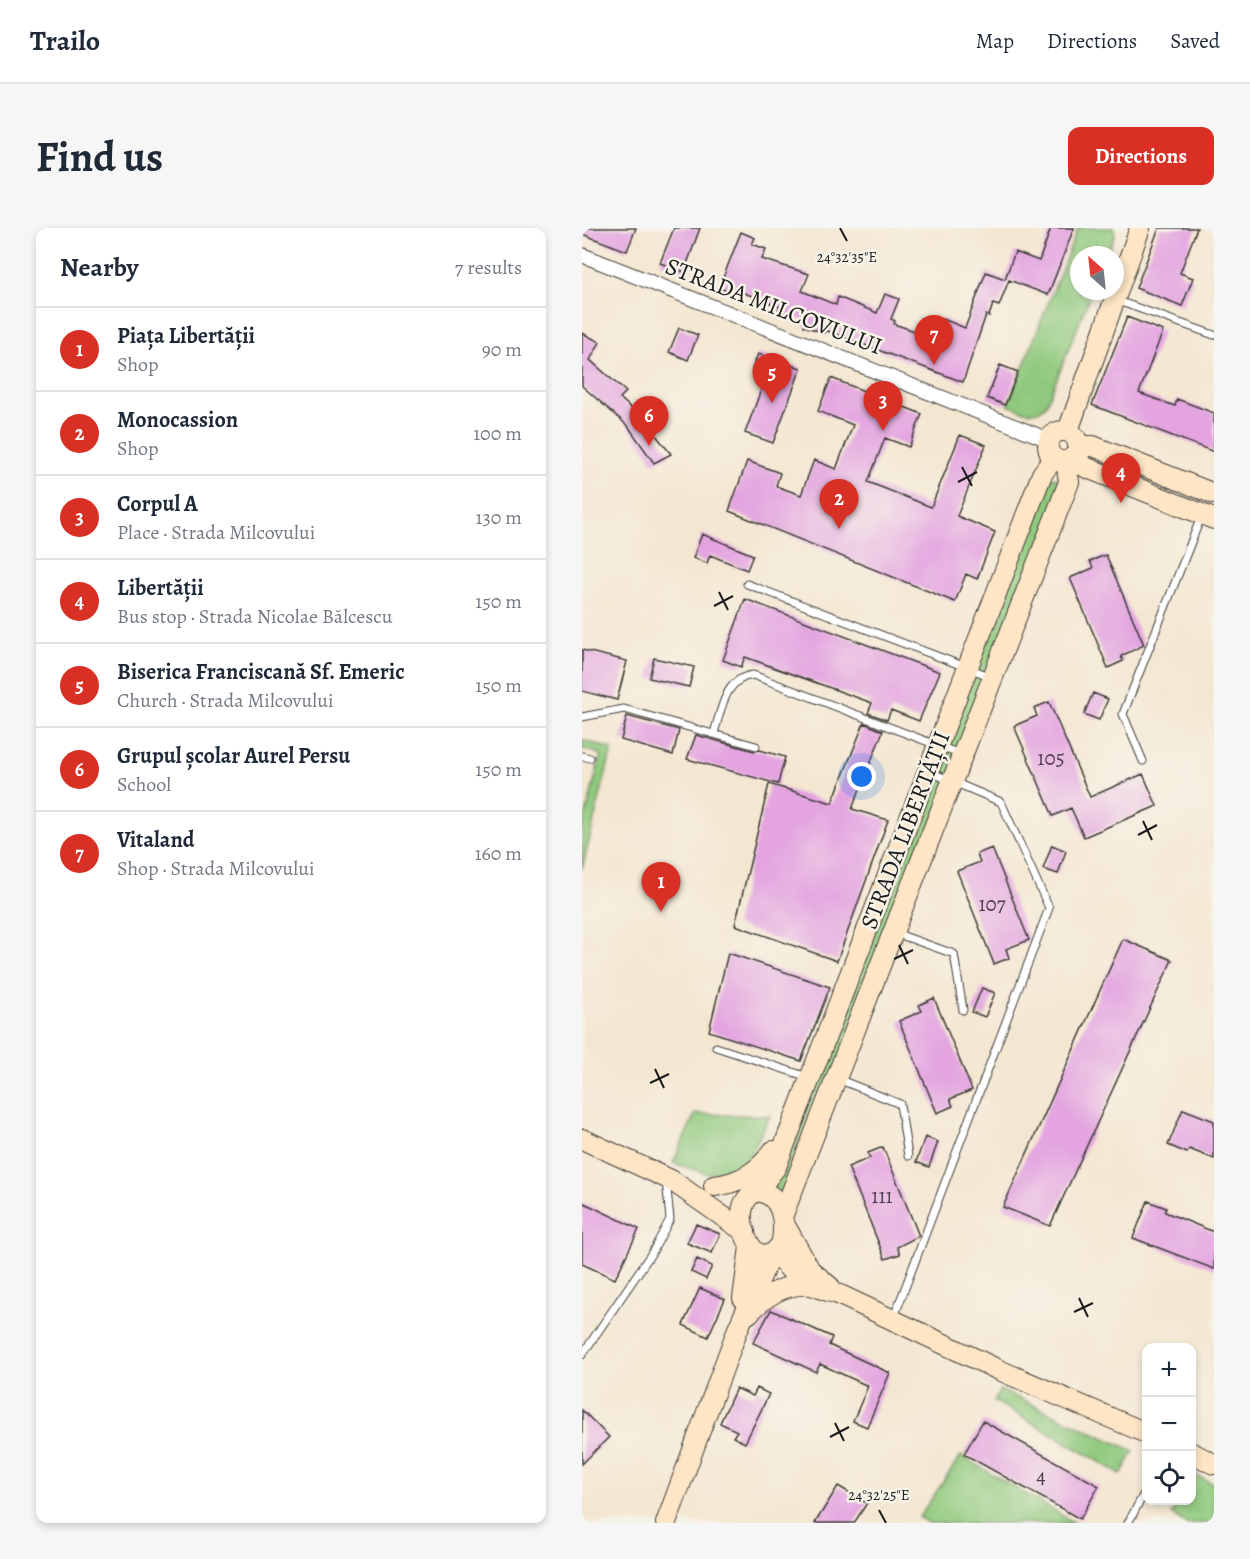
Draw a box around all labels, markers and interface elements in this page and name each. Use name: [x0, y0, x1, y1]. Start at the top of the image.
text: Trailo: [30, 22, 100, 60]
text: Map: [976, 27, 1014, 55]
text: Directions: [1047, 27, 1137, 55]
text: Saved: [1170, 27, 1220, 55]
button: Directions: [1068, 127, 1214, 185]
text: Find us: [36, 128, 163, 185]
north arrow: [1070, 246, 1124, 300]
text: 24°32'35"E: [817, 247, 877, 267]
text: Nearby: [60, 250, 139, 285]
street label: STRADA MILCOVULUI: [661, 250, 887, 362]
text: 7 results: [455, 254, 522, 281]
pin: 7: [914, 316, 954, 365]
text: Piața Libertății: [117, 321, 255, 351]
text: 1: [76, 336, 83, 363]
text: 90 m: [482, 336, 522, 363]
text: Shop: [117, 351, 159, 378]
pin: 5: [752, 354, 792, 403]
pin: 3: [864, 382, 902, 431]
pin: 6: [630, 396, 668, 446]
text: Monocassion: [117, 405, 238, 435]
text: 2: [75, 420, 84, 447]
text: 100 m: [473, 420, 522, 447]
text: Shop: [117, 435, 159, 462]
pin: 4: [1102, 454, 1140, 503]
pin: 2: [820, 480, 858, 529]
text: Corpul A: [117, 489, 198, 519]
text: 3: [75, 504, 84, 531]
text: 130 m: [476, 504, 522, 531]
text: Place · Strada Milcovului: [117, 519, 315, 546]
text: Libertății: [117, 573, 204, 603]
text: 4: [75, 588, 84, 615]
text: 150 m: [475, 588, 522, 615]
text: Bus stop · Strada Nicolae Bălcescu: [117, 603, 393, 630]
text: Biserica Franciscană Sf. Emeric: [117, 657, 405, 687]
text: 5: [75, 672, 84, 699]
text: 150 m: [475, 672, 522, 699]
text: Church · Strada Milcovului: [117, 687, 334, 714]
street label: STRADA LIBERTĂȚII: [852, 726, 958, 934]
text: Grupul școlar Aurel Persu: [117, 741, 350, 771]
house number: 105: [1037, 744, 1065, 772]
text: 6: [75, 756, 84, 783]
text: 150 m: [475, 756, 522, 783]
your location: [847, 762, 876, 791]
text: School: [117, 771, 171, 798]
text: Vitaland: [117, 825, 195, 855]
text: 7: [75, 840, 84, 867]
text: 160 m: [475, 840, 522, 867]
text: Shop · Strada Milcovului: [117, 855, 315, 882]
pin: 1: [642, 862, 680, 912]
house number: 107: [978, 890, 1006, 918]
house number: 111: [871, 1182, 893, 1210]
map controls: [1142, 1343, 1196, 1505]
button: +: [1142, 1343, 1196, 1397]
button: −: [1142, 1397, 1196, 1451]
button: locate: [1142, 1451, 1196, 1505]
house number: 4: [1036, 1462, 1046, 1490]
text: 24°32'25"E: [848, 1485, 910, 1505]

